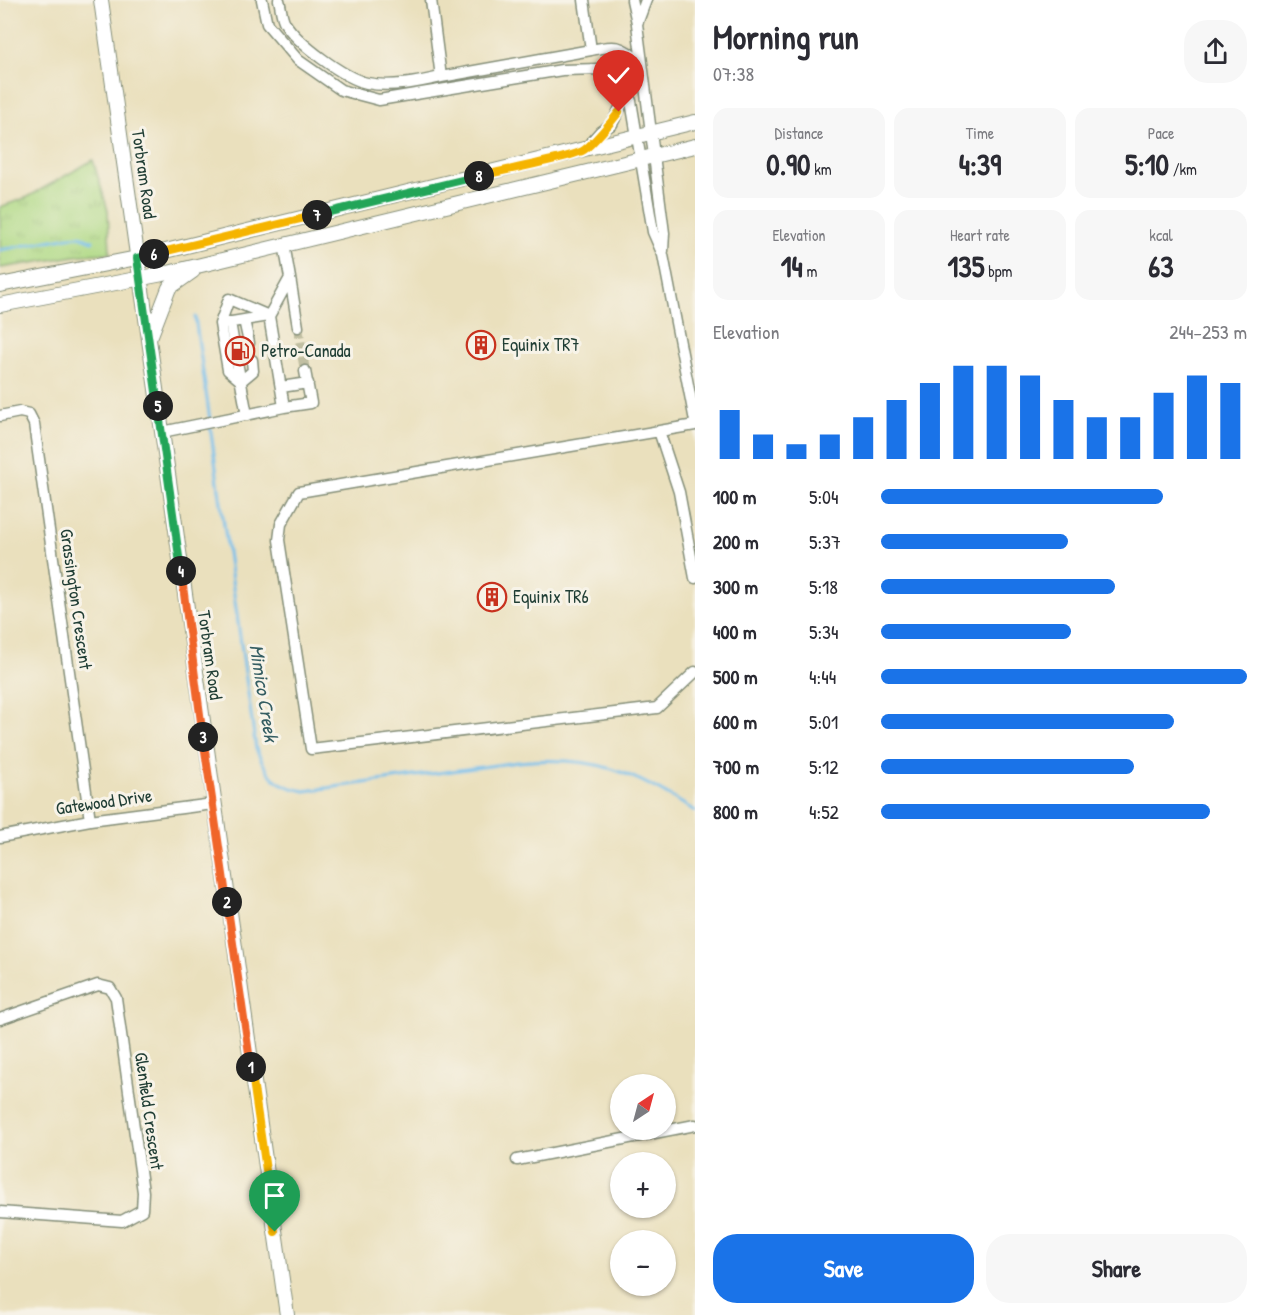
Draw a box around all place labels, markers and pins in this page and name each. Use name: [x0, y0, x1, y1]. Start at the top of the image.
pin: [593, 50, 644, 112]
pin: 8: [464, 161, 494, 191]
pin: 7: [302, 200, 332, 230]
pin: 6: [139, 239, 169, 269]
building icon: Equinix TR7: [465, 329, 497, 361]
place label: Equinix TR7: [502, 332, 579, 357]
fuel station icon: Petro-Canada: [224, 335, 256, 367]
place label: Petro-Canada: [261, 338, 351, 363]
pin: 5: [143, 391, 173, 421]
pin: 4: [166, 556, 196, 586]
building icon: Equinix TR6: [476, 581, 508, 613]
place label: Equinix TR6: [513, 584, 589, 609]
pin: 3: [188, 722, 218, 752]
pin: 2: [212, 887, 242, 917]
pin: 1: [236, 1052, 266, 1082]
pin: [249, 1170, 300, 1232]

